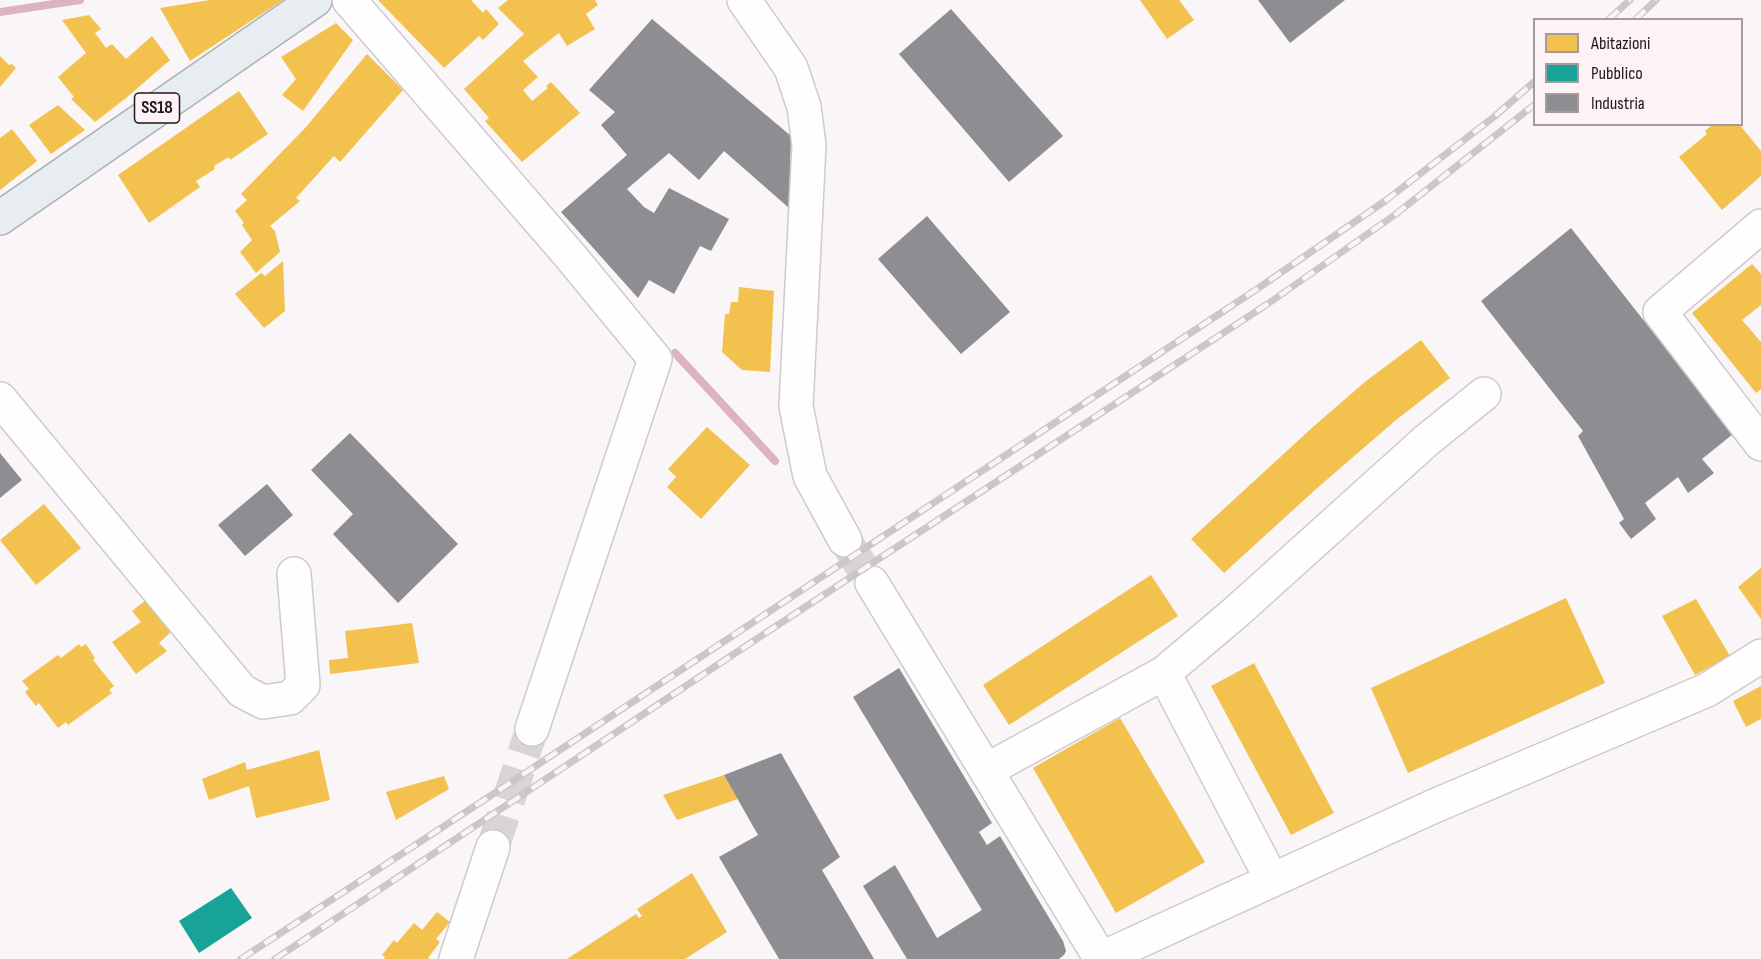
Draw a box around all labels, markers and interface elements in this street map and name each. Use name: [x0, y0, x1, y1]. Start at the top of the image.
legend: [1533, 18, 1743, 126]
text: Abitazioni: [1591, 33, 1650, 54]
text: Pubblico: [1591, 63, 1643, 84]
road number: SS18: [134, 93, 180, 123]
text: Industria: [1591, 93, 1645, 114]

